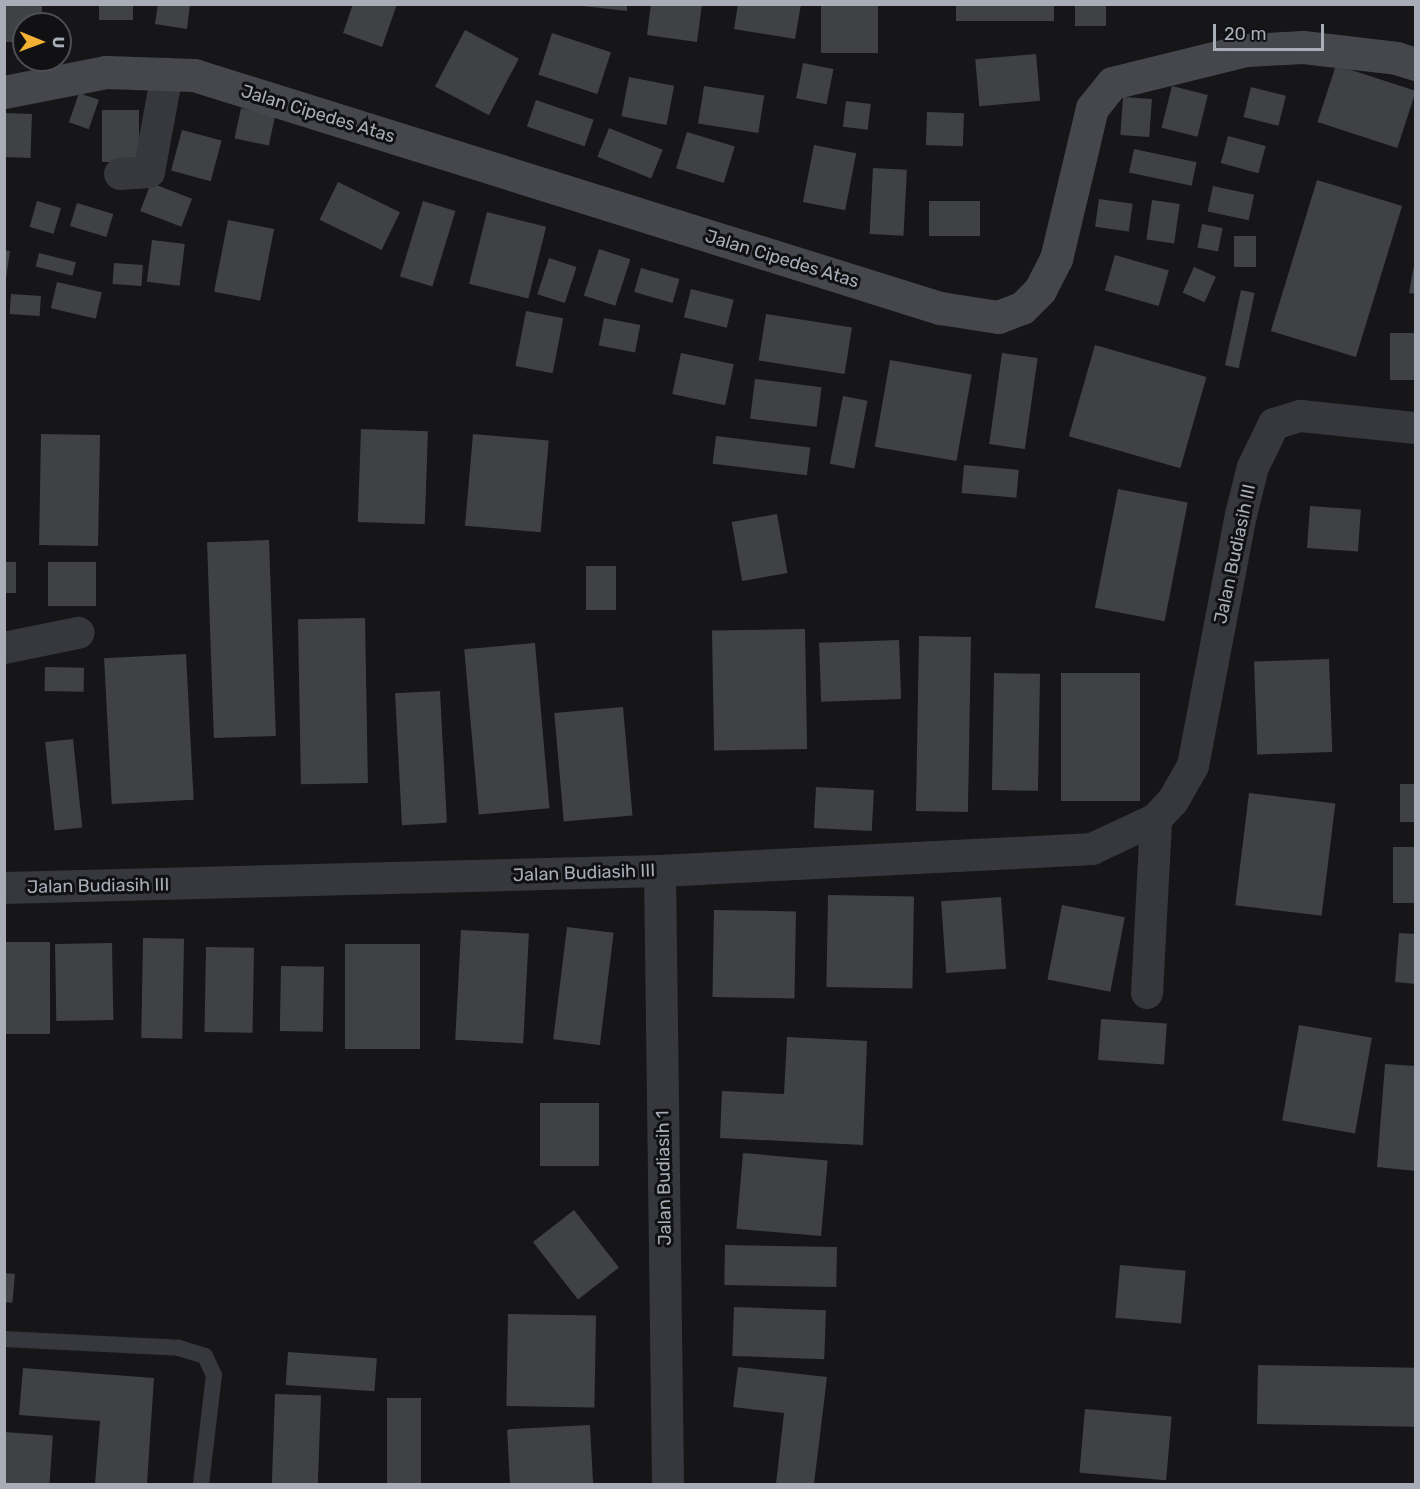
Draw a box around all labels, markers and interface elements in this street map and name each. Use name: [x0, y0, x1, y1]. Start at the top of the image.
north arrow: [12, 12, 72, 72]
scale bar: [1216, 12, 1327, 50]
text: 20 m: [1224, 23, 1266, 45]
text: U: [49, 36, 68, 48]
street label: Jalan Cipedes Atas: [238, 80, 398, 148]
street label: Jalan Cipedes Atas: [702, 225, 862, 293]
street label: Jalan Budiasih III: [1210, 482, 1260, 626]
street label: Jalan Budiasih III: [512, 860, 656, 886]
street label: Jalan Budiasih III: [27, 874, 169, 898]
street label: Jalan Budiasih 1: [652, 1110, 676, 1246]

